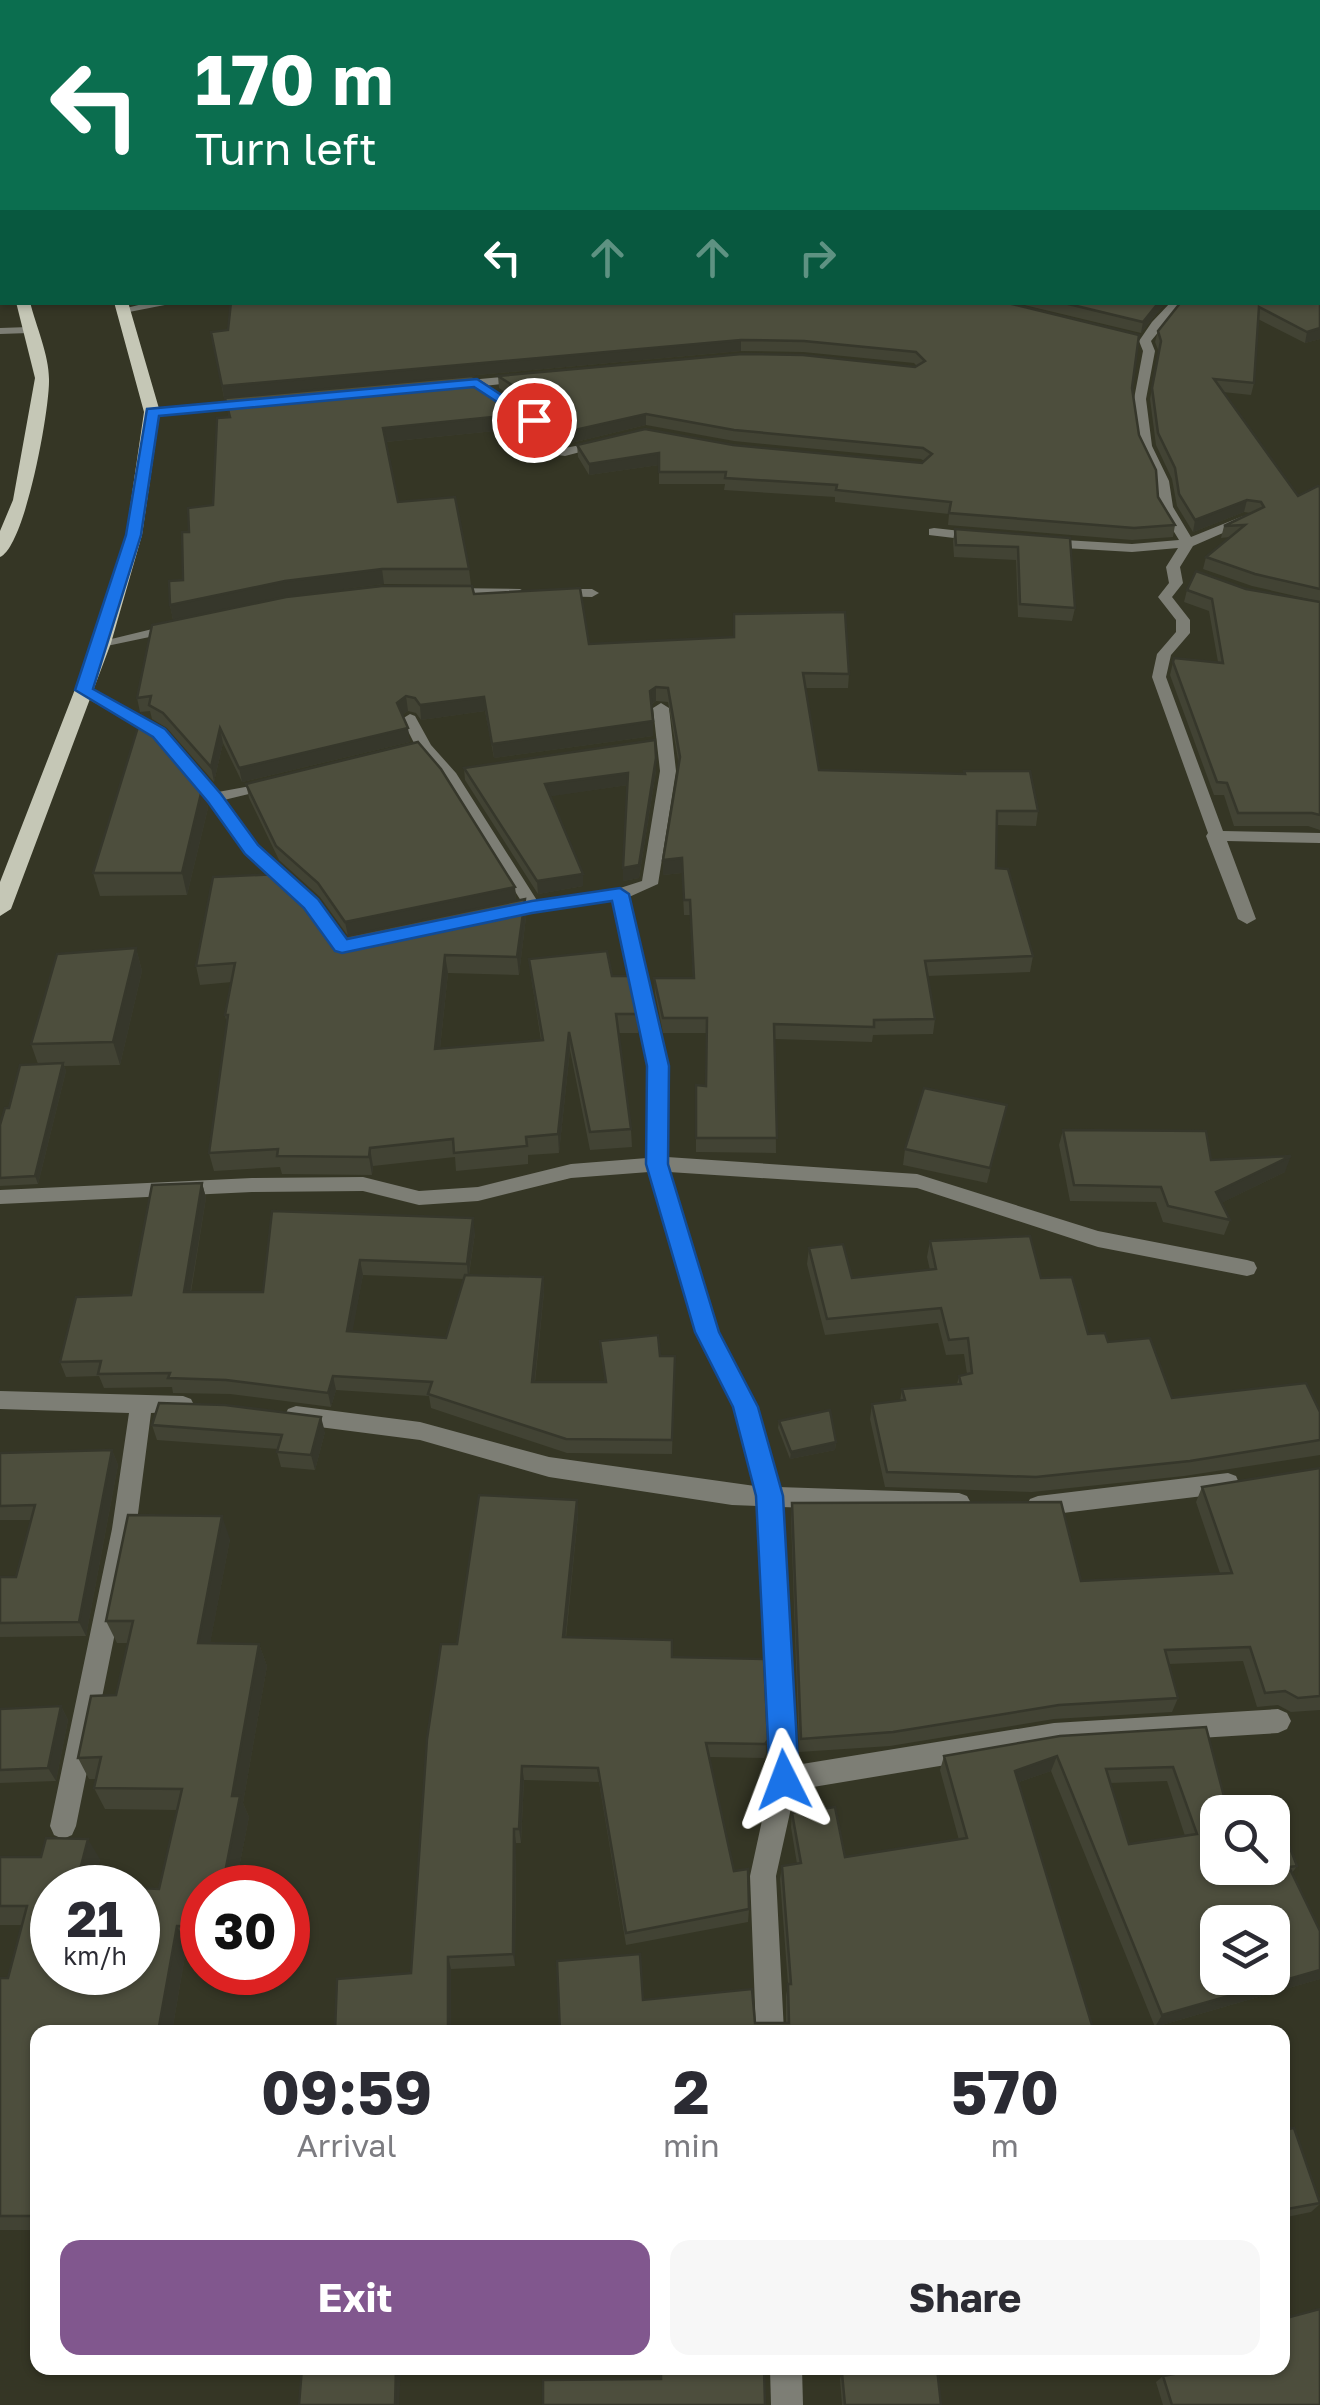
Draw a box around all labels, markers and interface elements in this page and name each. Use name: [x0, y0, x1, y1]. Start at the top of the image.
text: 170 m: [195, 36, 393, 120]
icon: left: [30, 40, 160, 170]
text: Turn left: [195, 121, 377, 175]
icon: left: [475, 230, 530, 285]
icon: ahead: [580, 230, 635, 285]
icon: ahead: [685, 230, 740, 285]
icon: right: [790, 230, 845, 285]
pin: [492, 378, 577, 463]
icon: arrive: [507, 393, 562, 448]
position arrow: [732, 1728, 836, 1832]
map controls: [1200, 1795, 1290, 1995]
button: search: [1200, 1795, 1290, 1885]
speed limit sign: 30: [180, 1865, 310, 1995]
text: 21: [67, 1888, 123, 1948]
button: layers: [1200, 1905, 1290, 1995]
text: km/h: [63, 1940, 127, 1971]
text: 09:59: [261, 2055, 432, 2127]
text: 2: [673, 2055, 710, 2127]
text: 570: [951, 2055, 1059, 2127]
text: Arrival: [296, 2126, 397, 2164]
text: min: [663, 2126, 720, 2164]
text: m: [991, 2126, 1019, 2164]
button: Exit: [60, 2240, 650, 2355]
button: Share: [670, 2240, 1260, 2355]

